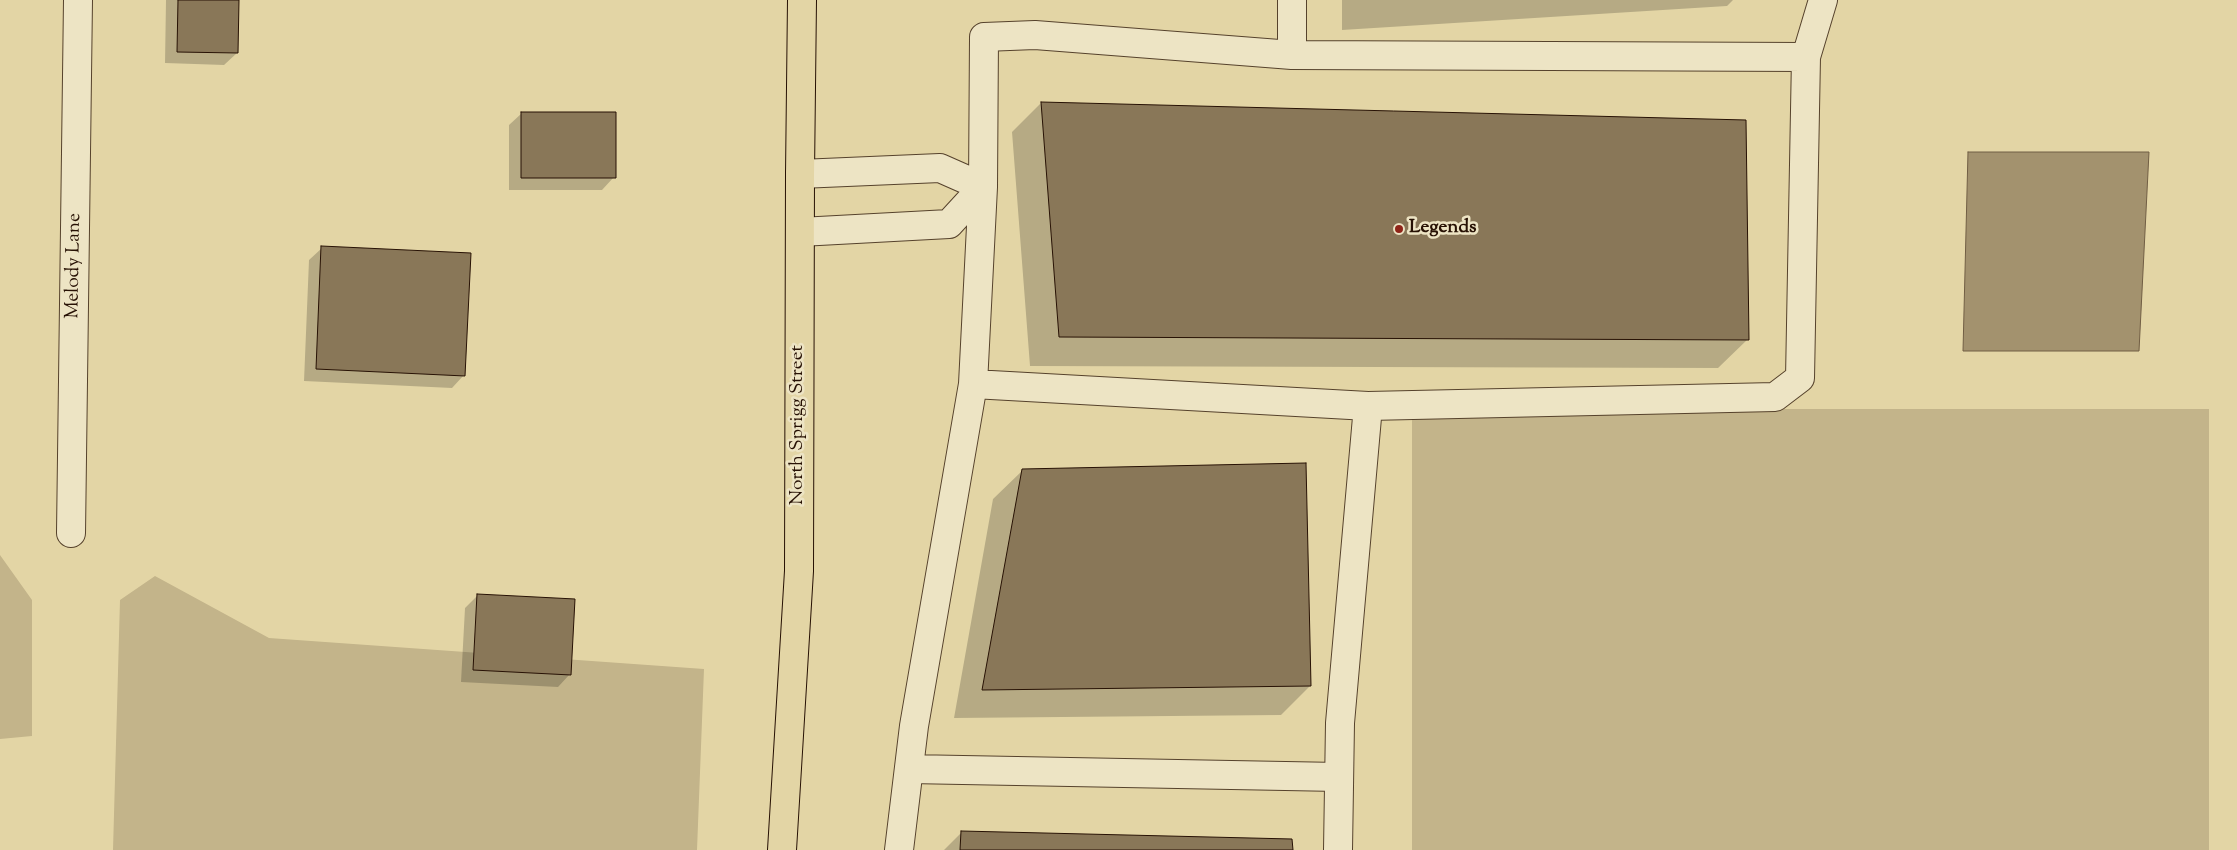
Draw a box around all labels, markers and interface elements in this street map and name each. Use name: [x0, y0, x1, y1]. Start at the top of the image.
street label: Melody Lane: [63, 213, 87, 319]
place label: Legends: [1409, 218, 1477, 240]
marker: Legends: [1393, 223, 1405, 235]
street label: North Sprigg Street: [788, 345, 810, 505]

